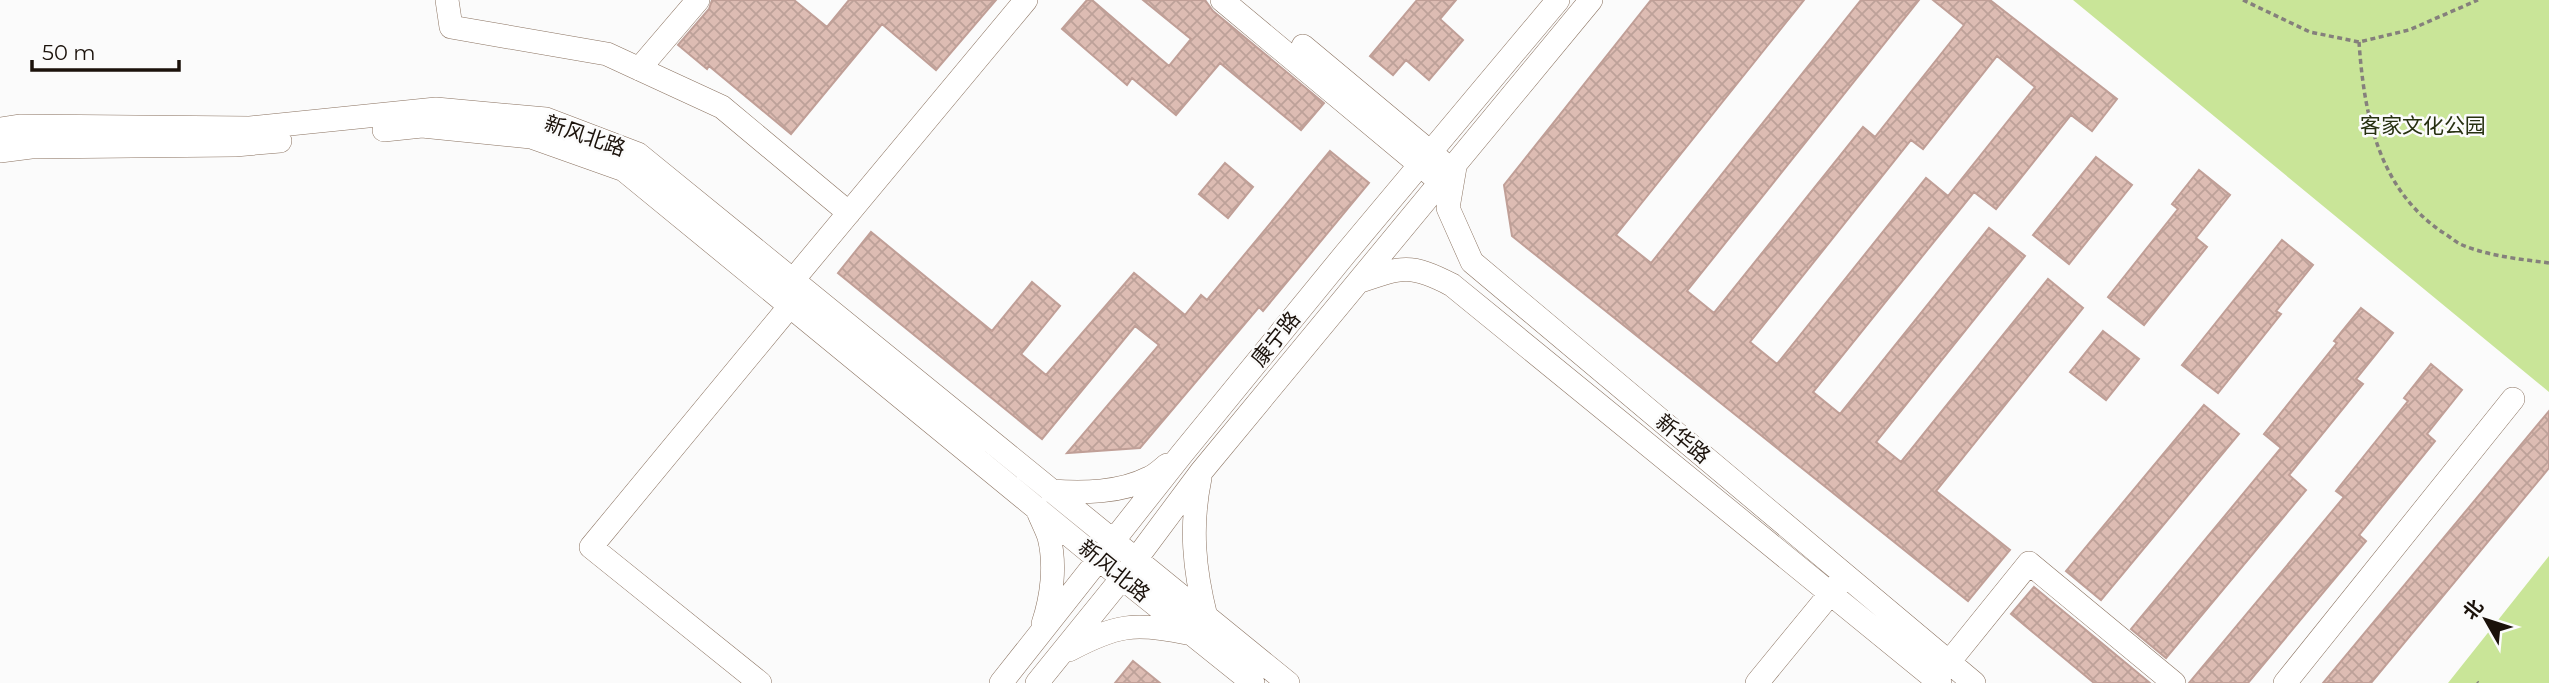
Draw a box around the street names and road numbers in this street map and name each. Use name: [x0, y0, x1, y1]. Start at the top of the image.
street label: 新风北路: [541, 110, 629, 161]
street label: 康宁路: [1246, 306, 1305, 371]
street label: 新华路: [1651, 409, 1715, 468]
street label: 新风北路: [1074, 534, 1155, 607]

